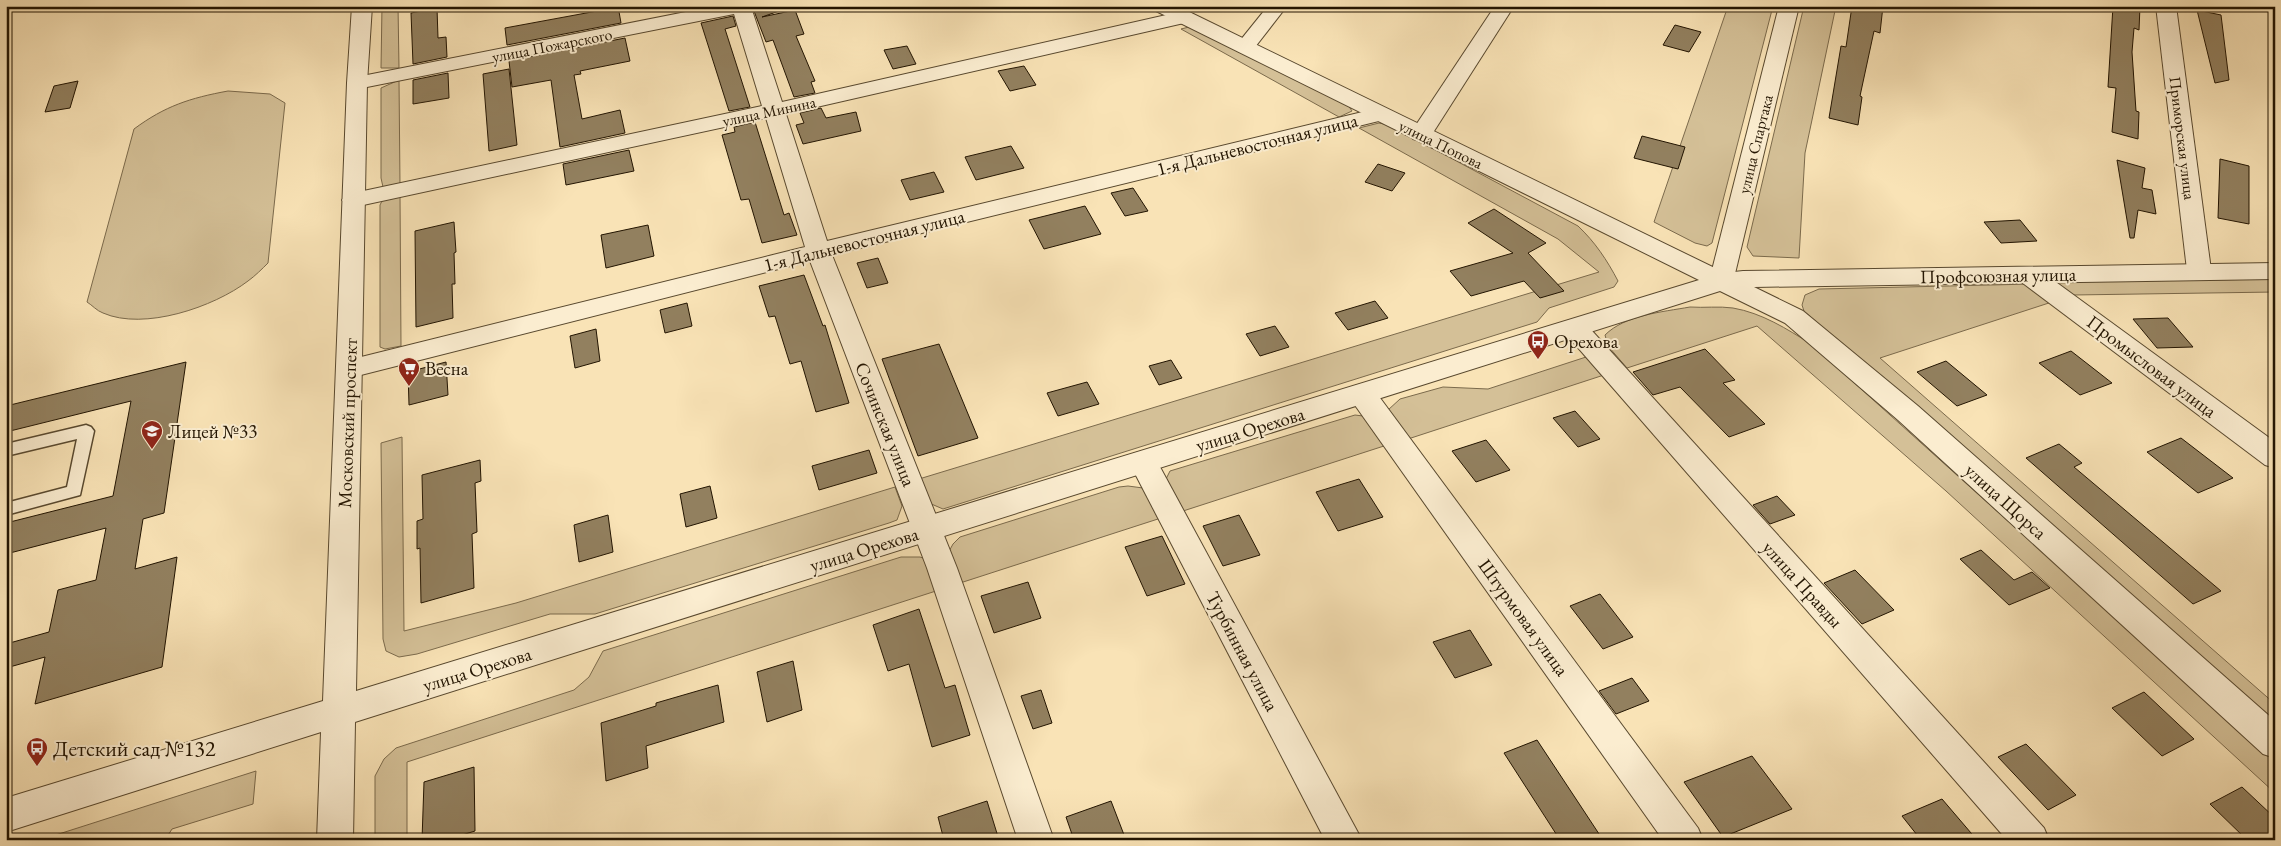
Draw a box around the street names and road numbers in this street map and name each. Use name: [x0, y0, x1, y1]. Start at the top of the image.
street label: улица Пожарского: [490, 24, 614, 67]
street label: Приморская улица: [2165, 75, 2201, 201]
street label: улица Минина: [720, 91, 818, 132]
street label: улица Спартака: [1733, 92, 1778, 196]
street label: 1-я Дальневосточная улица: [1154, 107, 1361, 182]
street label: улица Попова: [1395, 115, 1487, 174]
street label: 1-я Дальневосточная улица: [761, 203, 968, 278]
street label: Профсоюзная улица: [1920, 262, 2077, 289]
street label: Промысловая улица: [2082, 309, 2222, 424]
street label: Московский проспект: [332, 337, 363, 509]
street label: Сочинская улица: [849, 358, 922, 490]
street label: улица Орехова: [1193, 401, 1308, 458]
street label: улица Щорса: [1959, 458, 2052, 545]
street label: улица Орехова: [807, 521, 922, 578]
street label: улица Правды: [1757, 535, 1849, 633]
street label: Штурмовая улица: [1473, 554, 1575, 681]
street label: Турбинная улица: [1201, 587, 1285, 716]
street label: улица Орехова: [420, 641, 535, 698]

